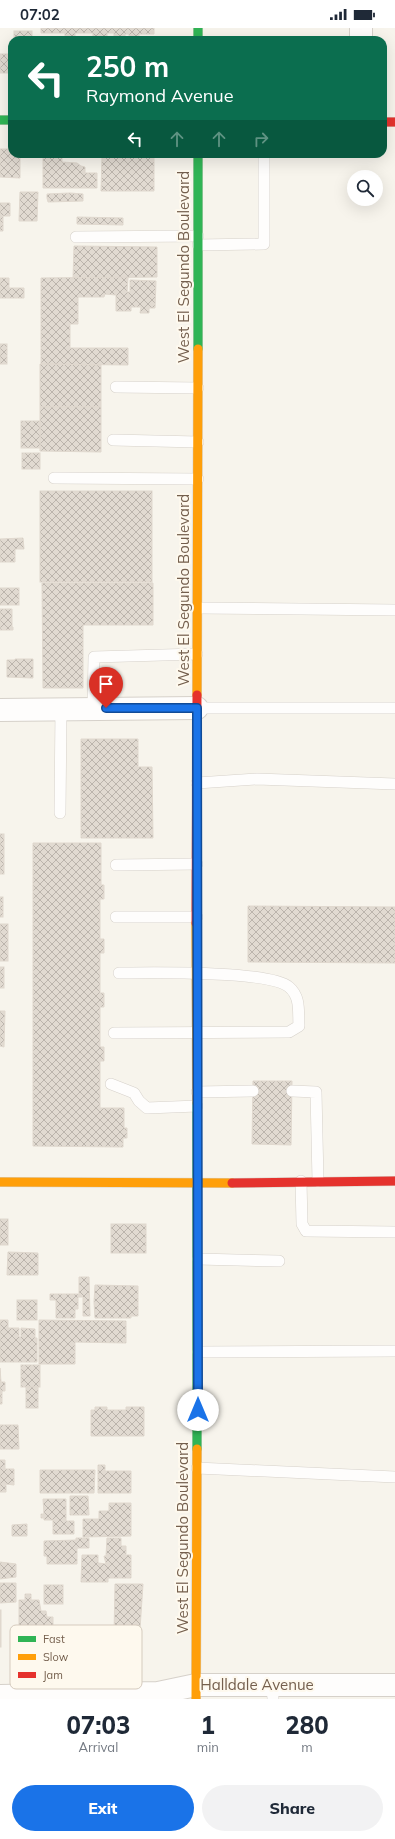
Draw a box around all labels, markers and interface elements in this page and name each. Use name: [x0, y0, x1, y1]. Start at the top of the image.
text: 07:02: [20, 5, 60, 24]
text: 250 m: [86, 49, 169, 84]
icon: left: [20, 52, 72, 104]
text: Raymond Avenue: [86, 84, 234, 107]
icon: left: [124, 128, 146, 150]
icon: ahead: [166, 128, 188, 150]
icon: ahead: [208, 128, 230, 150]
icon: right: [250, 128, 272, 150]
map controls: [347, 170, 383, 206]
button: search: [347, 170, 383, 206]
street label: West El Segundo Boulevard: [174, 171, 193, 363]
street label: West El Segundo Boulevard: [174, 494, 193, 686]
pin: [89, 667, 123, 708]
icon: arrive: [95, 673, 117, 695]
position arrow: [177, 1389, 219, 1431]
street label: West El Segundo Boulevard: [173, 1442, 192, 1634]
legend: [10, 1625, 142, 1689]
text: Fast: [43, 1632, 65, 1646]
text: Slow: [43, 1650, 69, 1664]
text: Jam: [43, 1668, 63, 1682]
street label: Halldale Avenue: [200, 1675, 314, 1694]
text: 07:03: [66, 1710, 130, 1740]
text: 1: [201, 1710, 215, 1740]
text: 280: [285, 1710, 329, 1740]
text: Arrival: [78, 1739, 118, 1755]
text: min: [197, 1739, 219, 1755]
text: m: [301, 1739, 313, 1755]
button: Exit: [12, 1785, 194, 1831]
button: Share: [202, 1785, 383, 1831]

